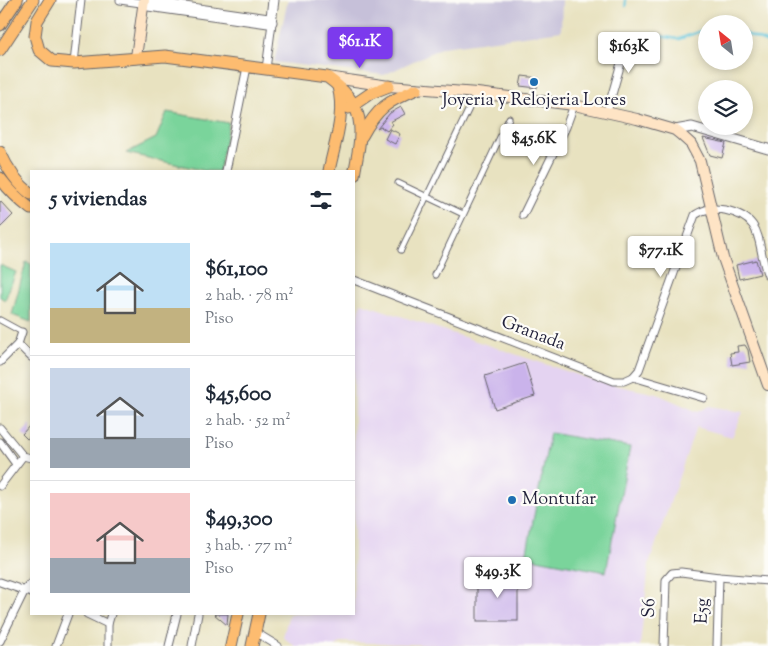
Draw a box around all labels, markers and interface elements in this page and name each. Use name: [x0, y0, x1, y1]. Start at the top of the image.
north arrow: [698, 15, 752, 70]
map controls: [698, 15, 753, 135]
pin: $61.1K: [319, 27, 401, 69]
text: $61.1K: [339, 31, 381, 54]
pin: $163K: [594, 32, 664, 74]
text: $163K: [609, 36, 649, 59]
marker: Joyeria y Relojeria Lores: [528, 76, 540, 88]
button: layers: [698, 80, 753, 135]
place label: Joyeria y Relojeria Lores: [441, 88, 626, 114]
pin: $45.6K: [493, 124, 575, 166]
text: $45.6K: [511, 128, 557, 151]
text: 5 viviendas: [50, 185, 147, 215]
icon: filters: [307, 186, 335, 214]
pin: $77.1K: [620, 236, 702, 278]
text: $77.1K: [639, 240, 683, 263]
text: $61,100: [205, 255, 268, 285]
icon: home: [90, 263, 150, 323]
text: 2 hab. · 78 m²: [205, 285, 294, 308]
text: Piso: [205, 308, 233, 331]
street label: Granada: [497, 310, 569, 358]
text: $45,600: [205, 380, 271, 410]
icon: home: [90, 388, 150, 448]
text: 2 hab. · 52 m²: [205, 410, 291, 433]
text: Piso: [205, 433, 233, 456]
place label: Montufar: [522, 487, 596, 513]
marker: Montufar: [506, 494, 518, 506]
text: $49,300: [205, 505, 273, 535]
icon: home: [90, 513, 150, 573]
text: 3 hab. · 77 m²: [205, 535, 293, 558]
pin: $49.3K: [457, 556, 539, 599]
text: Piso: [205, 558, 233, 581]
text: $49.3K: [475, 561, 521, 584]
street label: E5g: [690, 597, 716, 624]
street label: S6: [637, 598, 663, 618]

